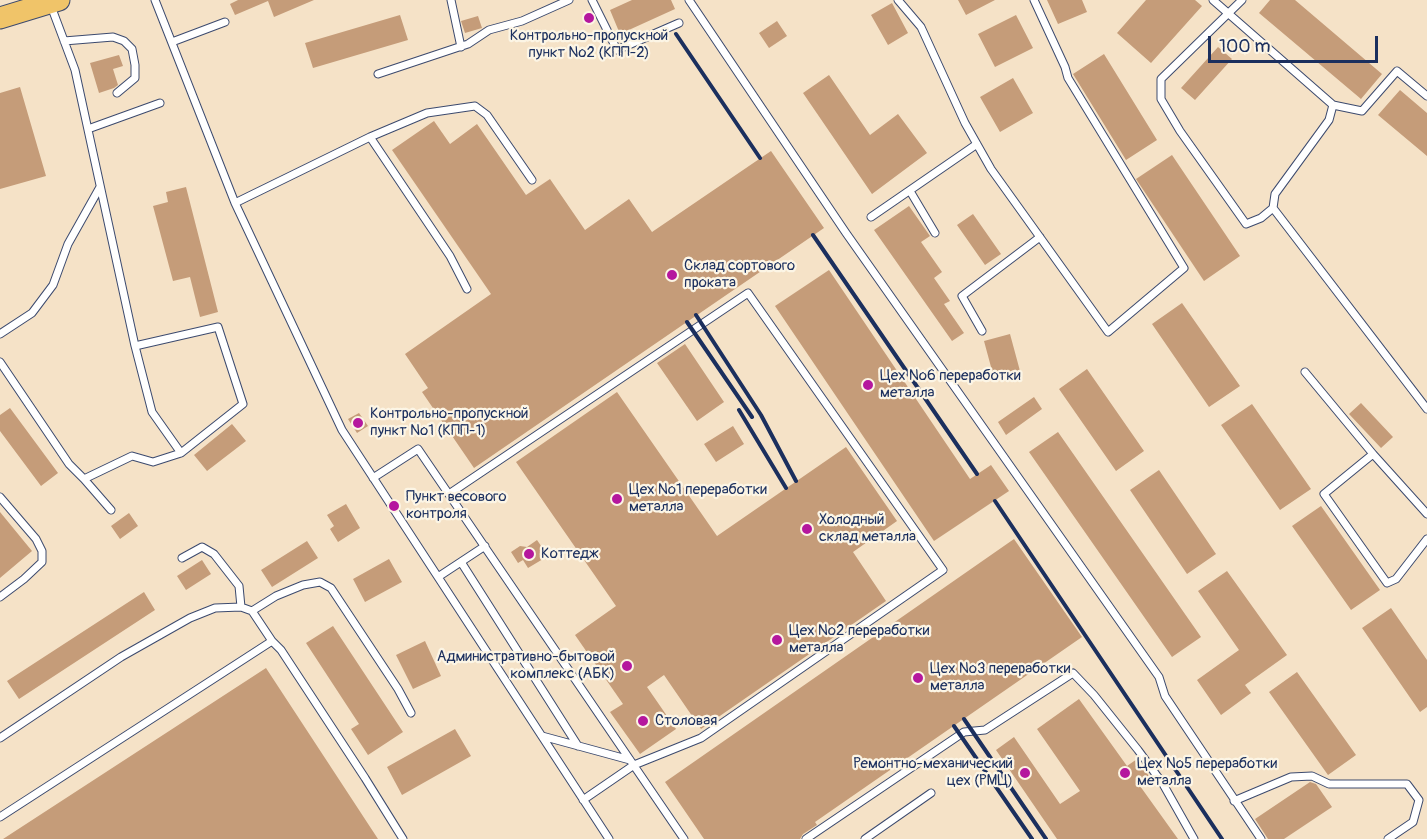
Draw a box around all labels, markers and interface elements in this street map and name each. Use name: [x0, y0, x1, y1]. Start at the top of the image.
marker: Контрольно-пропускной пункт №2 (КПП-2): [582, 11, 596, 25]
scale bar: [1211, 24, 1380, 62]
place label: Контрольно-пропускной пункт №2 (КПП-2): [510, 27, 668, 62]
text: 100 m: [1219, 35, 1271, 58]
place label: Склад сортового проката: [684, 257, 795, 292]
marker: Склад сортового проката: [665, 268, 679, 282]
place label: Цех №6 переработки металла: [880, 367, 1021, 402]
marker: Цех №6 переработки металла: [861, 378, 875, 392]
place label: Контрольно-пропускной пункт №1 (КПП-1): [370, 405, 528, 440]
marker: Контрольно-пропускной пункт №1 (КПП-1): [351, 416, 365, 430]
place label: Цех №1 переработки металла: [629, 481, 767, 516]
place label: Пункт весового контроля: [406, 488, 506, 523]
marker: Цех №1 переработки металла: [610, 492, 624, 506]
marker: Пункт весового контроля: [387, 499, 401, 513]
place label: Холодный склад металла: [819, 511, 916, 546]
marker: Холодный склад металла: [800, 522, 814, 536]
place label: Коттедж: [541, 545, 599, 563]
marker: Коттедж: [522, 547, 536, 561]
place label: Цех №2 переработки металла: [789, 622, 929, 657]
marker: Цех №2 переработки металла: [770, 633, 784, 647]
place label: Административно-бытовой комплекс (АБК): [437, 648, 615, 683]
marker: Административно-бытовой комплекс (АБК): [620, 659, 634, 673]
place label: Цех №3 переработки металла: [930, 660, 1070, 695]
marker: Цех №3 переработки металла: [911, 671, 925, 685]
place label: Столовая: [655, 712, 717, 730]
marker: Столовая: [636, 714, 650, 728]
place label: Ремонтно-механический цех (РМЦ): [853, 755, 1013, 790]
place label: Цех №5 переработки металла: [1137, 755, 1277, 790]
marker: Ремонтно-механический цех (РМЦ): [1018, 766, 1032, 780]
marker: Цех №5 переработки металла: [1118, 766, 1132, 780]

